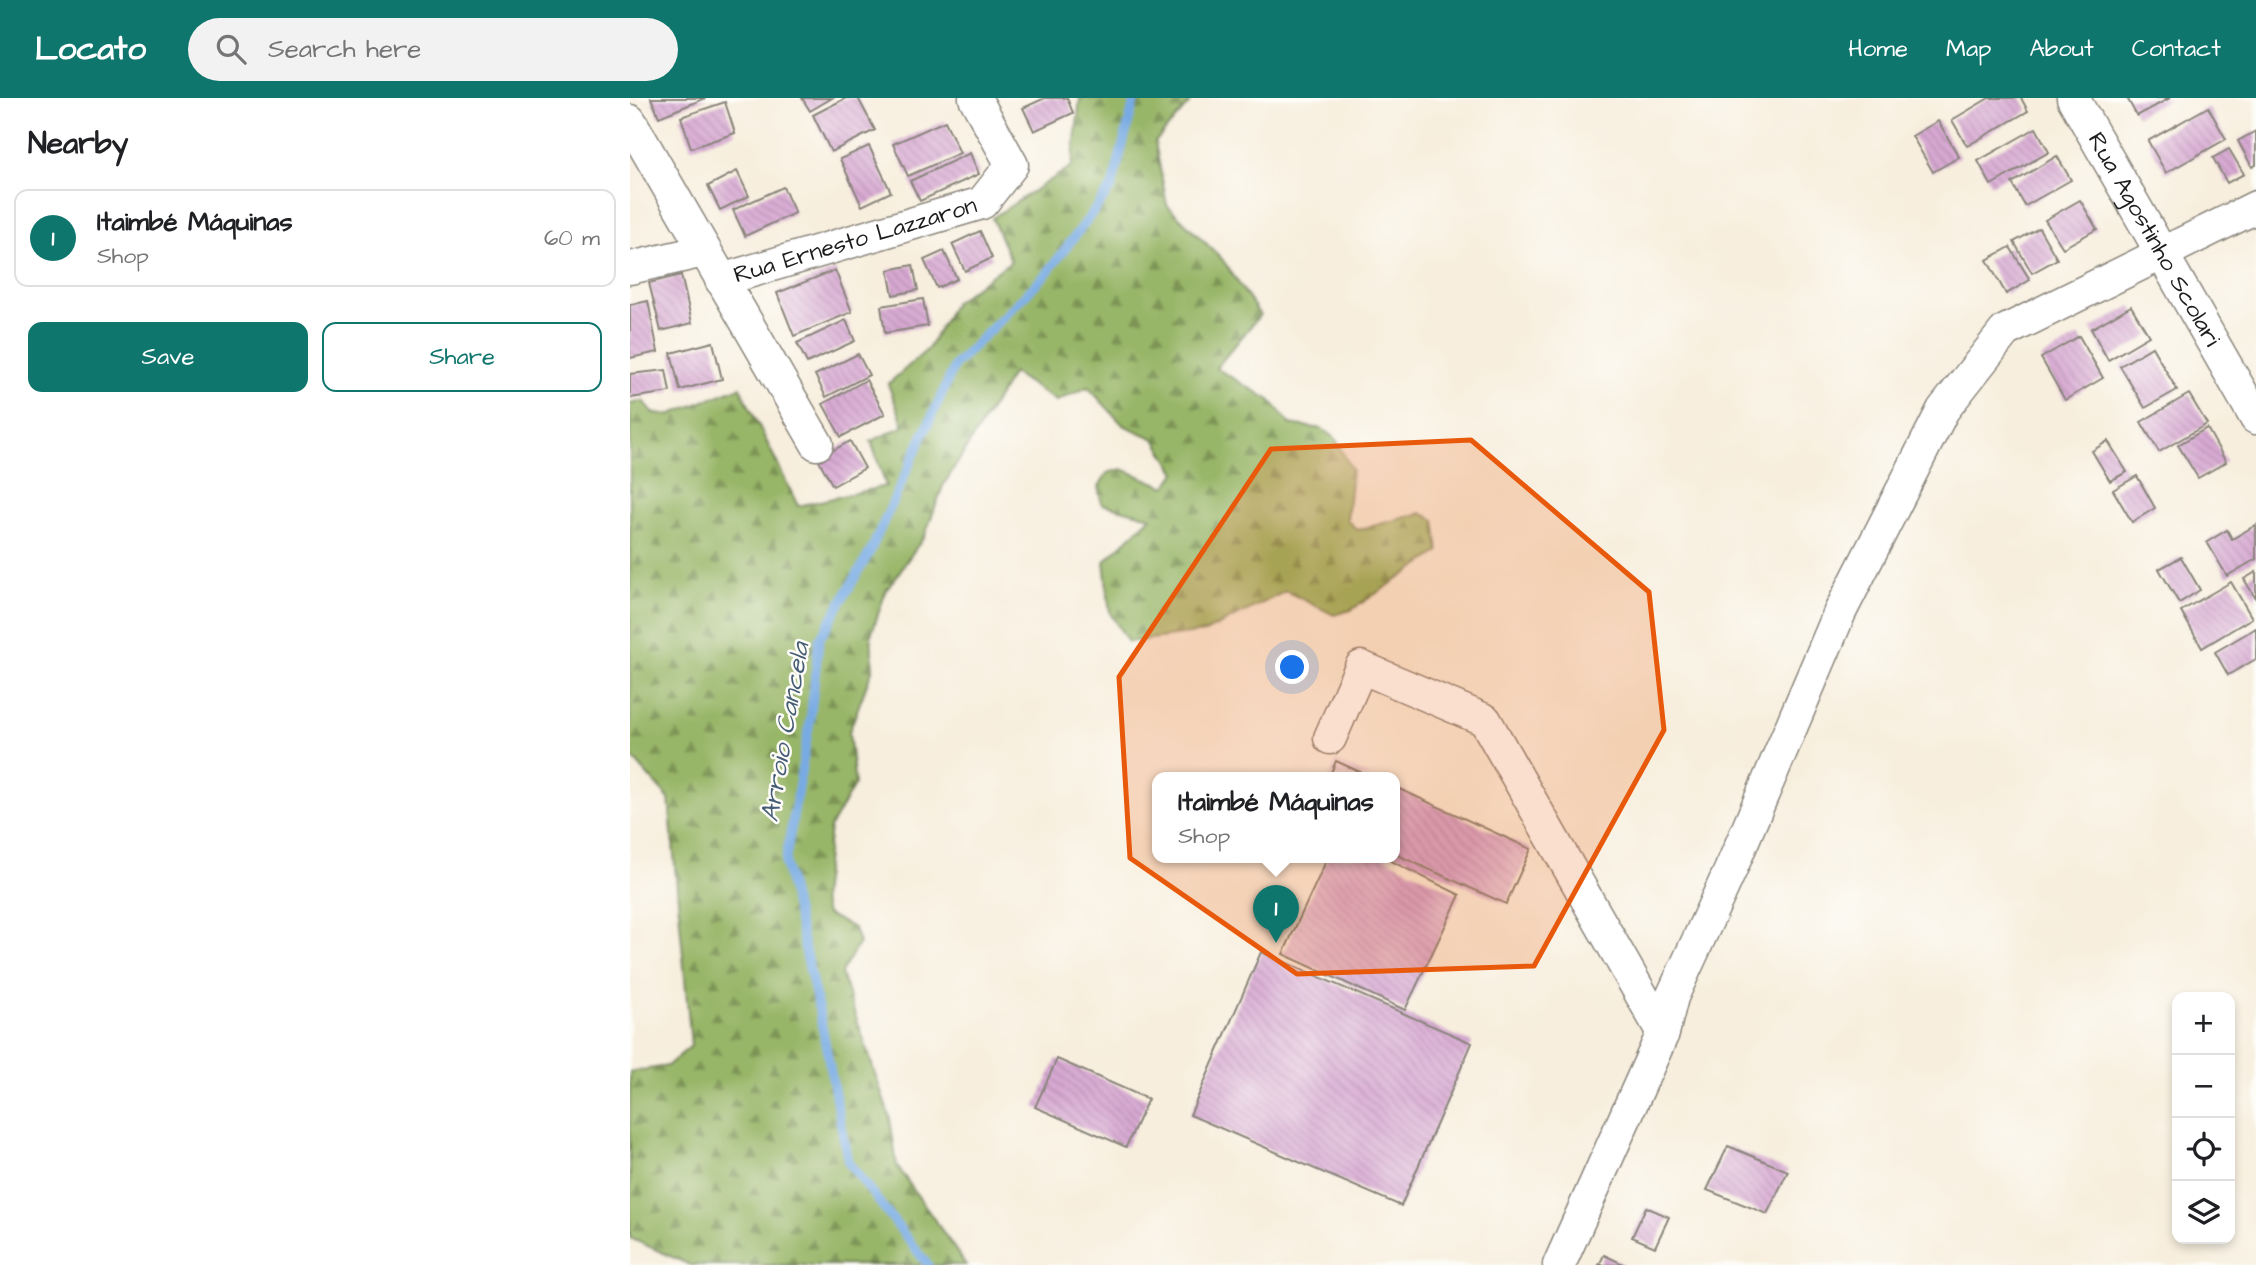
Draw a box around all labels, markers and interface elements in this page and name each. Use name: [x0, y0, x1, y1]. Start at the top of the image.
search box: [188, 18, 678, 81]
text: Locato: [35, 26, 146, 72]
icon: search: [212, 30, 250, 68]
text: Search here: [268, 31, 421, 67]
text: Home: [1848, 32, 1908, 66]
text: Map: [1946, 32, 1991, 66]
text: About: [2029, 32, 2094, 66]
text: Contact: [2132, 32, 2221, 66]
text: Nearby: [28, 123, 128, 165]
street label: Rua Agostinho Scolari: [2079, 126, 2229, 353]
street label: Rua Ernesto Lazzaron: [730, 188, 981, 292]
text: Itaimbé Máquinas: [97, 204, 292, 240]
text: 1: [52, 222, 54, 254]
text: 60 m: [544, 222, 600, 254]
text: Shop: [97, 240, 149, 272]
button: Save: [28, 322, 308, 392]
button: Share: [322, 322, 602, 392]
water label: Arroio Cancela: [752, 638, 819, 824]
your location: [1275, 650, 1309, 684]
popup: [1152, 772, 1400, 863]
text: Itaimbé Máquinas: [1178, 784, 1374, 820]
text: Shop: [1178, 820, 1230, 852]
pin: 1: [1253, 885, 1299, 943]
map controls: [2172, 992, 2235, 1244]
button: +: [2172, 992, 2235, 1055]
button: −: [2172, 1055, 2235, 1118]
button: locate: [2172, 1118, 2235, 1181]
button: layers: [2172, 1181, 2235, 1244]

